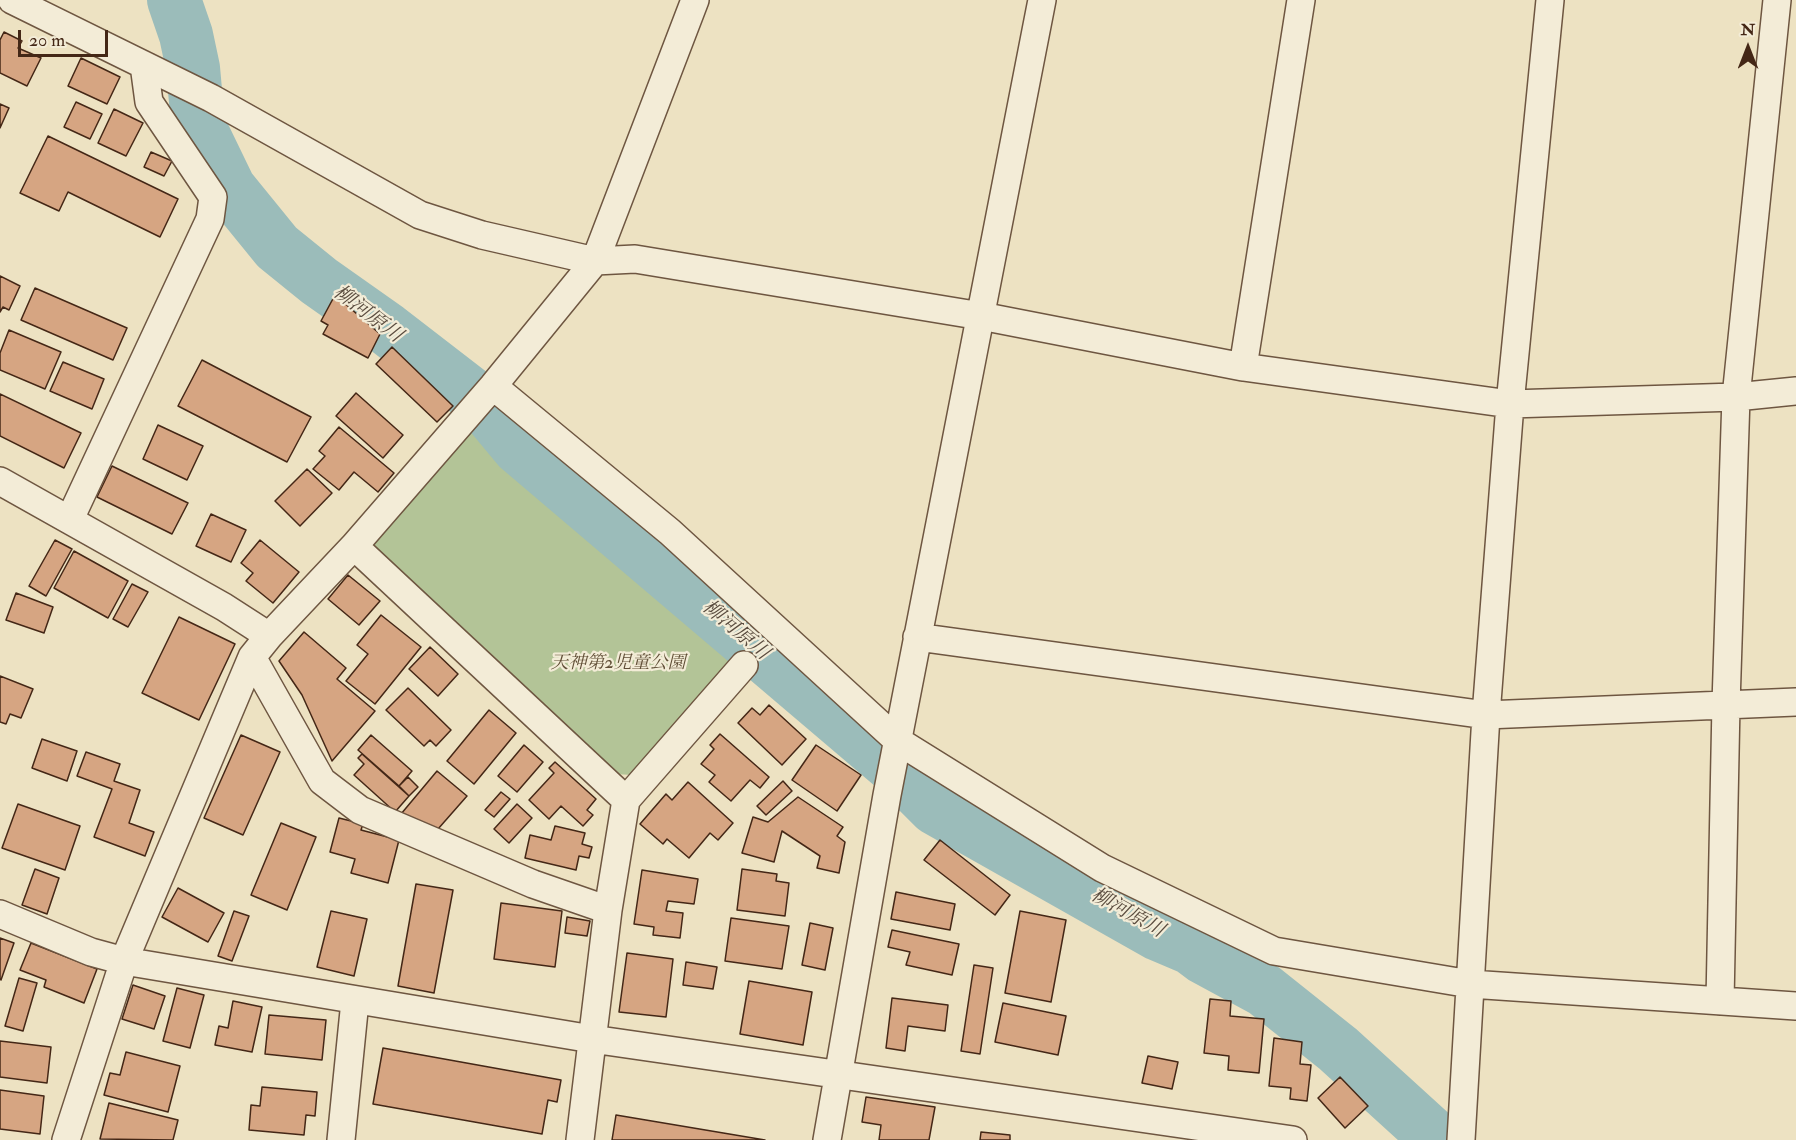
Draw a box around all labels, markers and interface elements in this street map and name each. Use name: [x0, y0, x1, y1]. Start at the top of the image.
scale bar: [21, 18, 111, 56]
north arrow: [1718, 18, 1778, 78]
text: N: [1741, 20, 1755, 40]
text: 20 m: [29, 29, 65, 52]
water label: 柳河原川: [328, 281, 406, 349]
water label: 柳河原川: [697, 596, 773, 666]
park label: 天神第2児童公園: [550, 653, 686, 675]
water label: 柳河原川: [1086, 884, 1168, 944]

